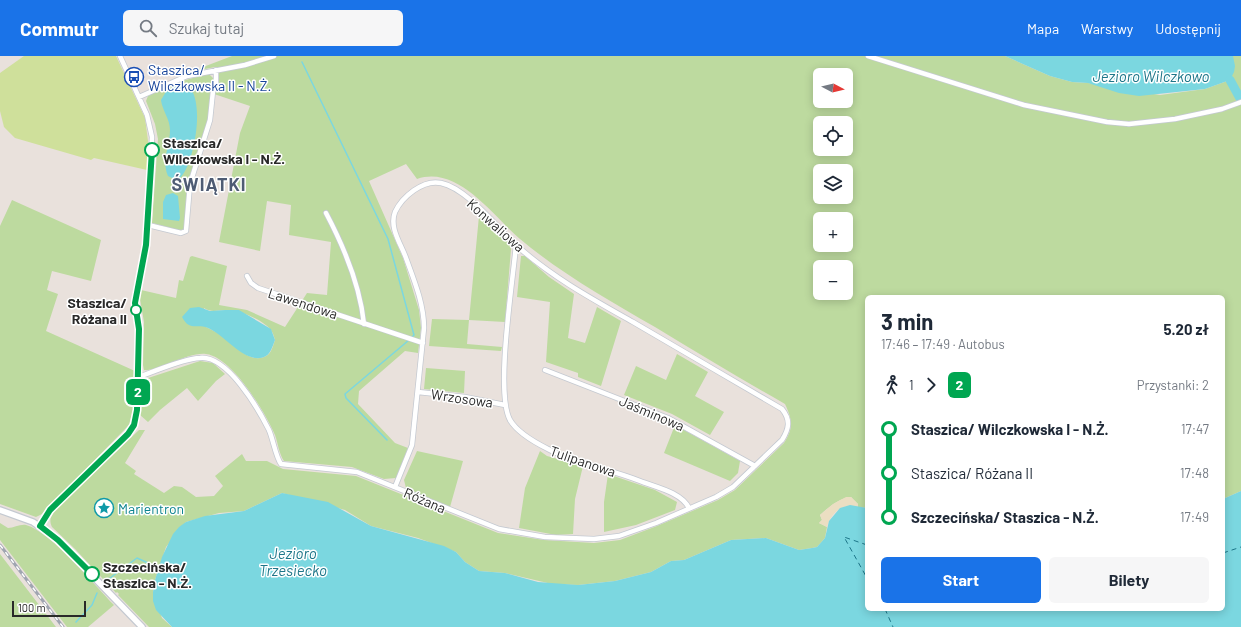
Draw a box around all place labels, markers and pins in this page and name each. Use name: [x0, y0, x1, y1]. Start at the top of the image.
place label: Staszica/ Wilczkowska II - N.Ż.: [148, 61, 271, 94]
bus stop icon: Staszica/ Wilczkowska II - N.Ż.: [123, 66, 145, 88]
place label: Staszica/ Wilczkowska I - N.Ż.: [163, 134, 285, 167]
marker: Staszica/ Wilczkowska I - N.Ż.: [144, 142, 160, 158]
place label: Staszica/ Różana II: [67, 294, 127, 327]
marker: Staszica/ Różana II: [130, 304, 142, 316]
place icon: Marientron: [93, 497, 115, 519]
place label: Marientron: [118, 500, 184, 517]
place label: Szczecińska/ Staszica - N.Ż.: [103, 558, 192, 591]
marker: Szczecińska/ Staszica - N.Ż.: [84, 566, 100, 582]

